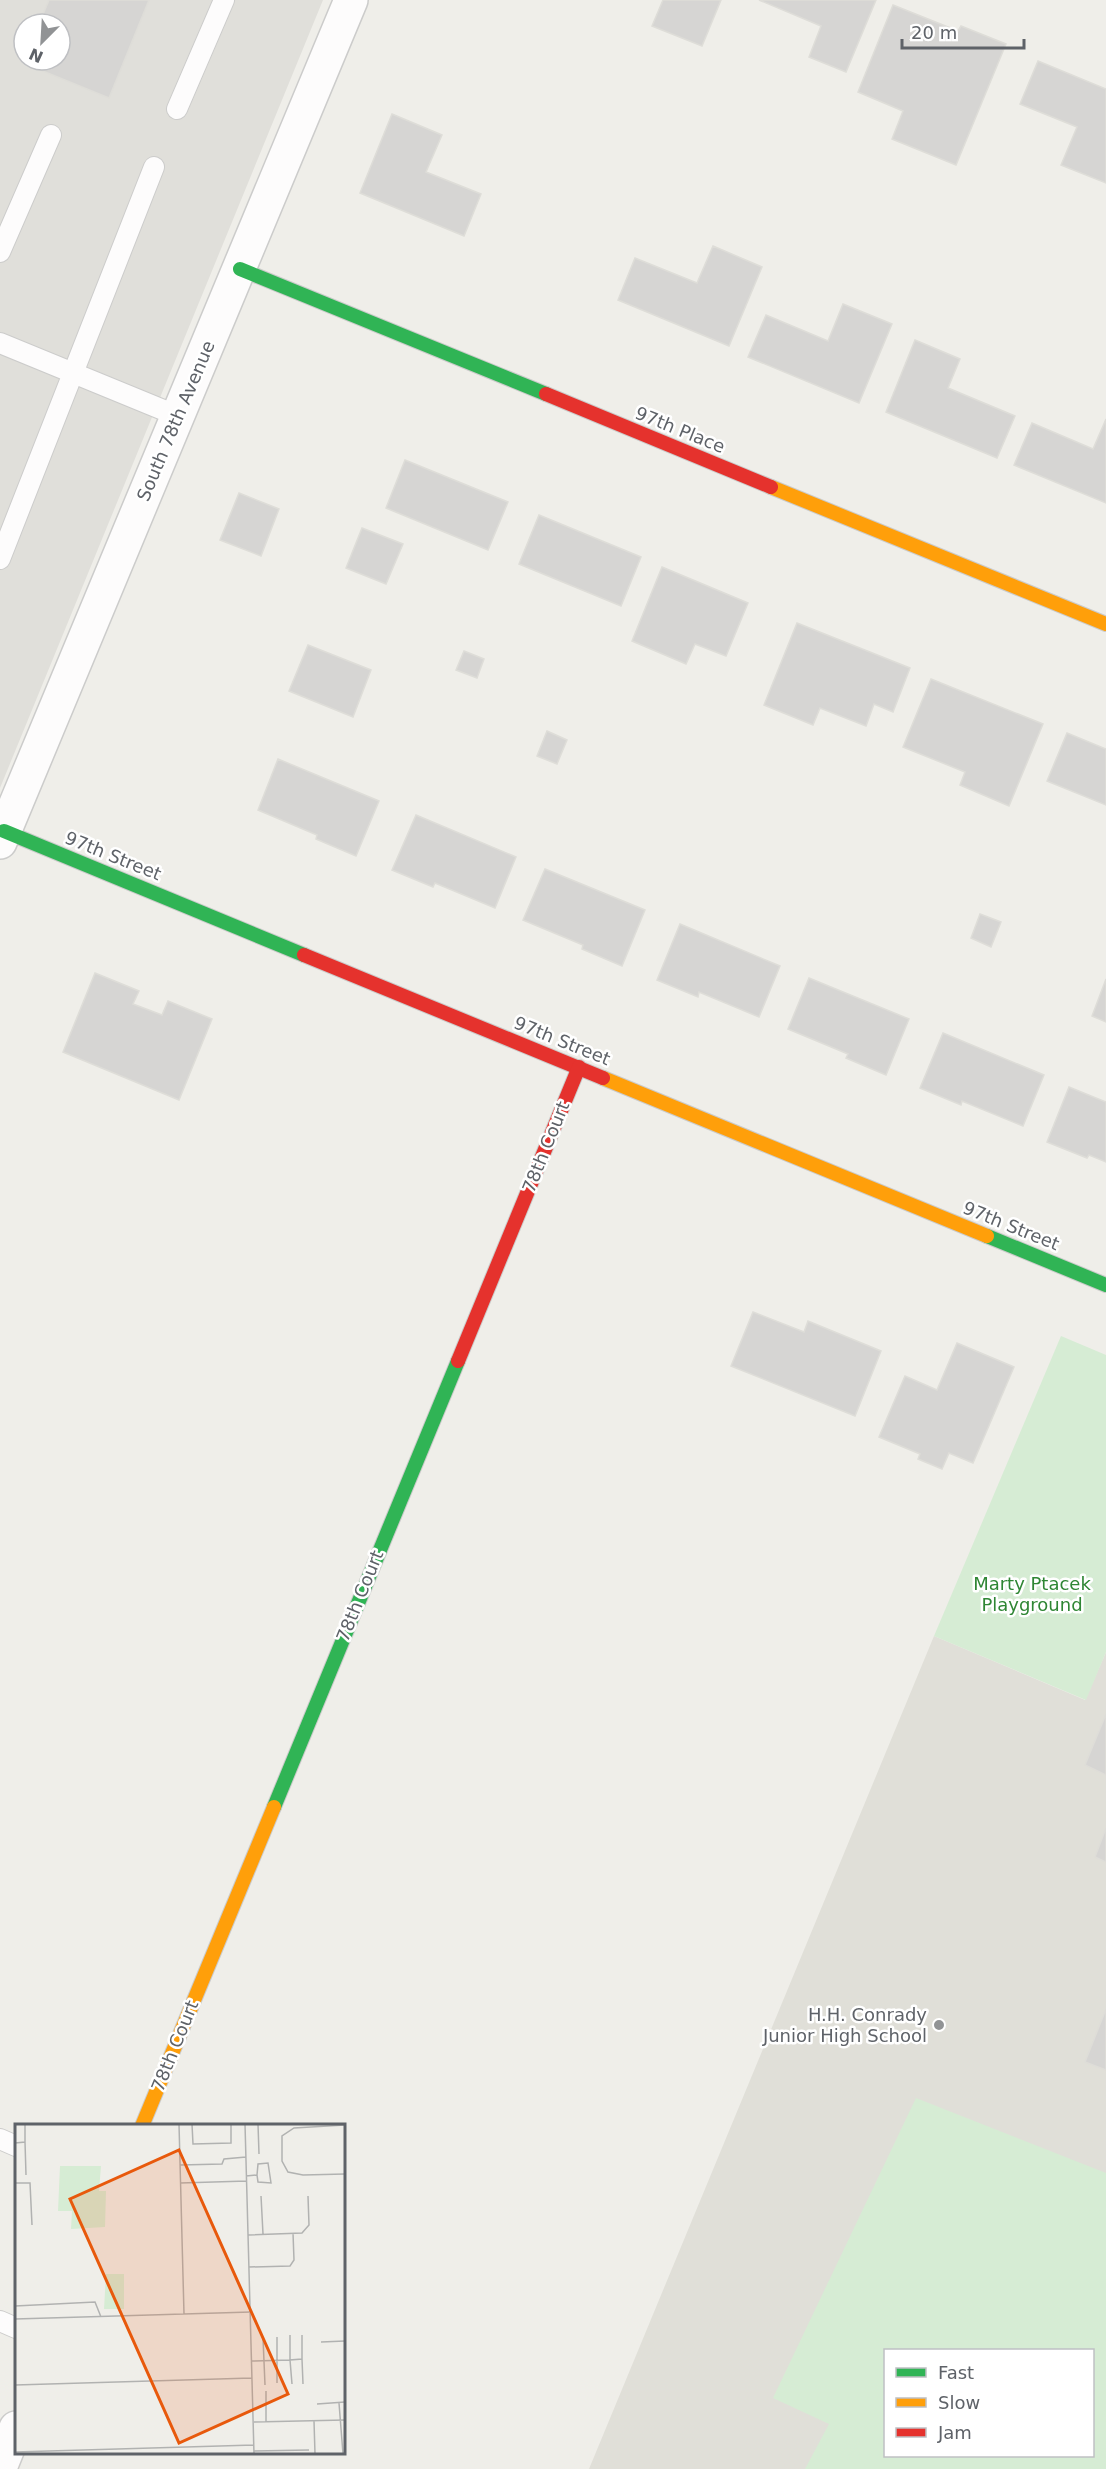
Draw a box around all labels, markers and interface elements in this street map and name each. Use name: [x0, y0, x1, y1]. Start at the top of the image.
north arrow: [12, 12, 72, 72]
scale bar: [902, 12, 1024, 50]
text: 20 m: [911, 22, 957, 43]
text: N: [26, 44, 46, 67]
street label: South 78th Avenue: [132, 338, 219, 504]
street label: 97th Place: [632, 402, 728, 457]
street label: 97th Street: [62, 827, 164, 884]
street label: 97th Street: [511, 1012, 613, 1069]
street label: 78th Court: [518, 1098, 573, 1196]
street label: 97th Street: [960, 1197, 1062, 1254]
street label: 78th Court: [332, 1547, 387, 1645]
park label: Marty Ptacek Playground: [973, 1573, 1091, 1615]
street label: 78th Court: [147, 1997, 202, 2095]
place label: H.H. Conrady Junior High School: [762, 2004, 927, 2046]
marker: H.H. Conrady Junior High School: [932, 2018, 946, 2032]
inset map: [15, 2124, 345, 2454]
legend: [884, 2349, 1094, 2457]
text: Fast: [938, 2362, 974, 2383]
text: Slow: [938, 2392, 980, 2413]
text: Jam: [937, 2422, 972, 2443]

